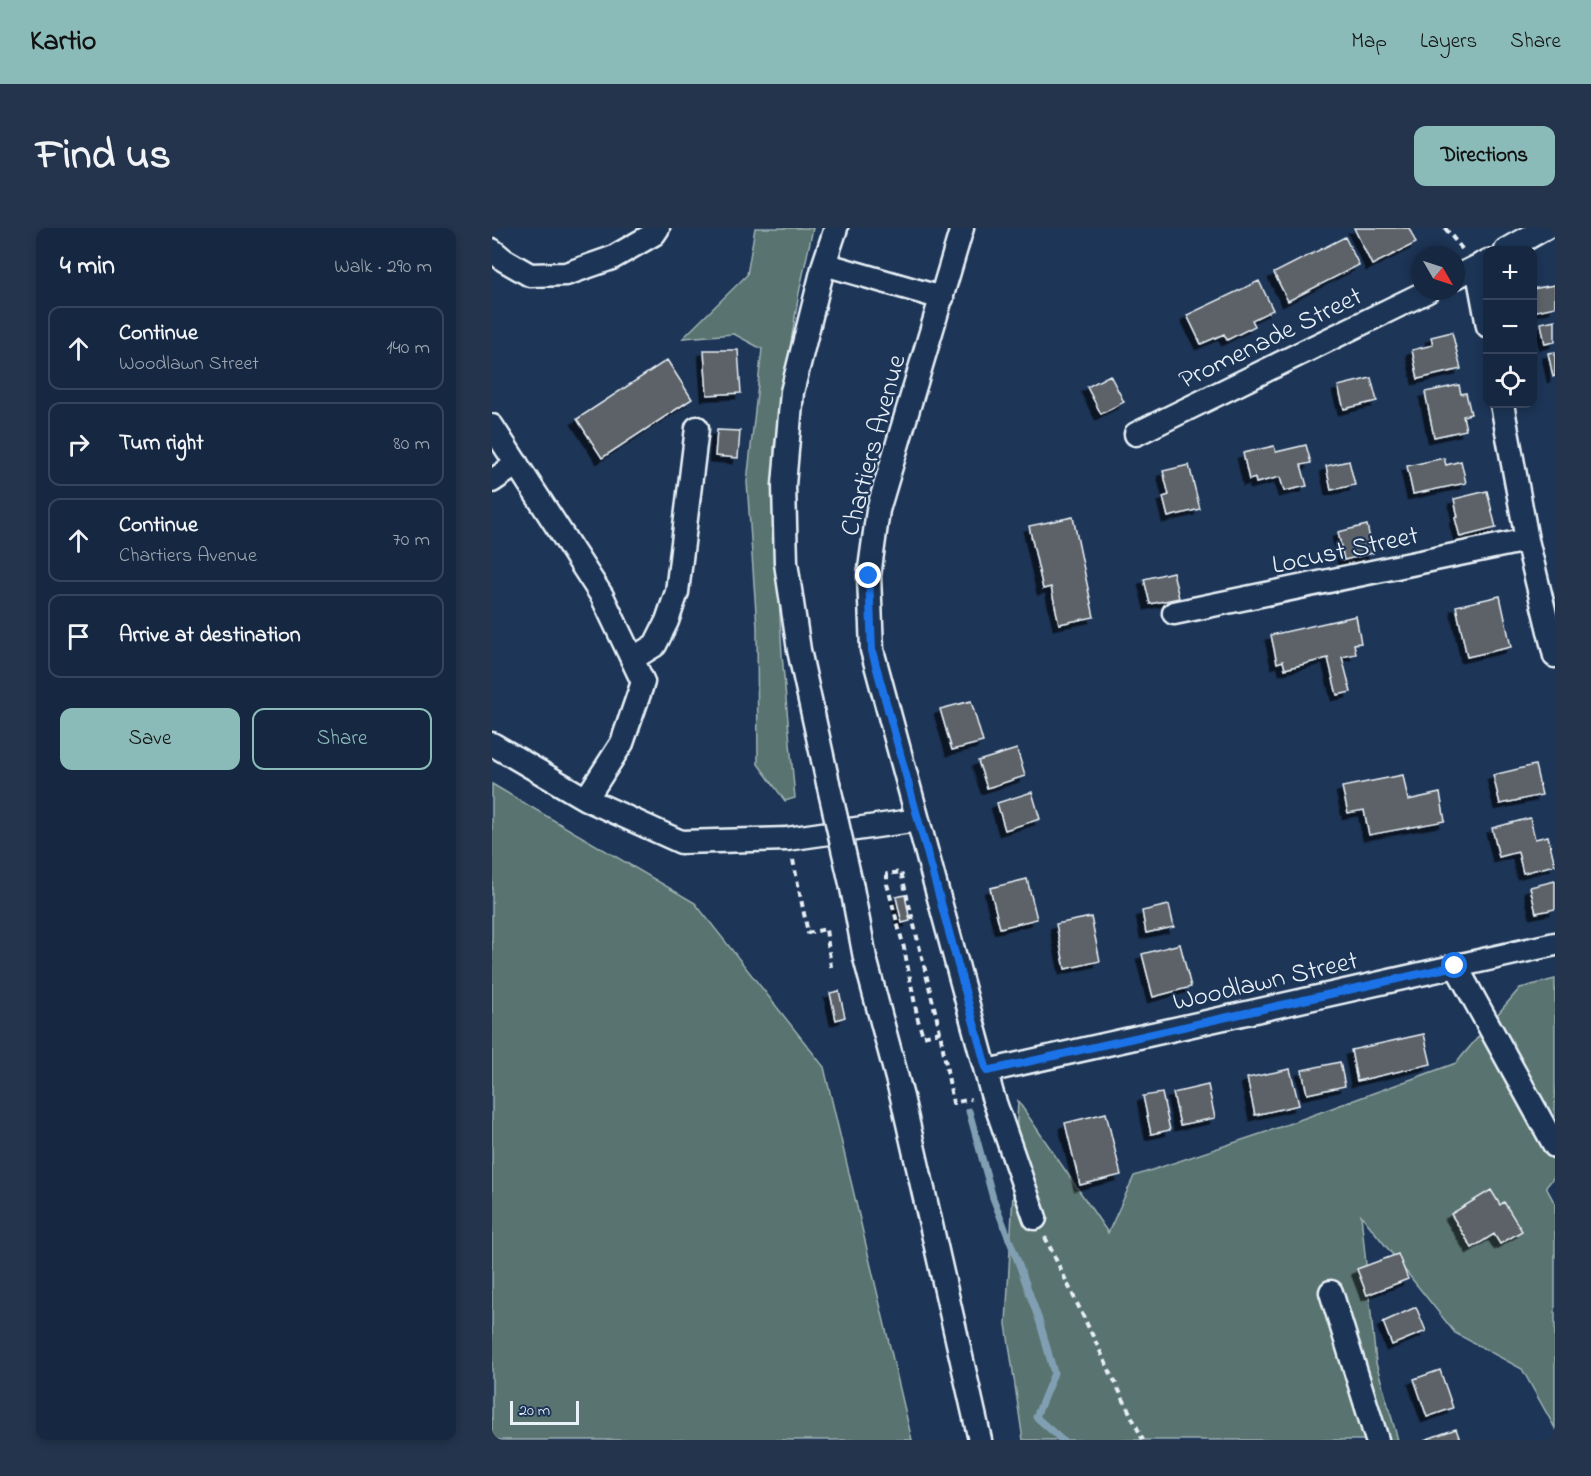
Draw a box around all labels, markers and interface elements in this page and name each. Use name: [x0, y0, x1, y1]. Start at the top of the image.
text: Kartio: [30, 22, 96, 63]
text: Map: [1351, 27, 1387, 57]
text: Layers: [1420, 27, 1477, 57]
text: Share: [1510, 27, 1561, 57]
text: Find us: [36, 126, 171, 187]
button: Directions: [1414, 126, 1555, 186]
north arrow: [1411, 246, 1465, 300]
map controls: [1483, 246, 1537, 408]
button: +: [1483, 246, 1537, 300]
text: 4 min: [60, 248, 115, 286]
text: Walk · 290 m: [334, 253, 432, 282]
street label: Promenade Street: [1173, 278, 1369, 400]
button: −: [1483, 300, 1537, 354]
text: Continue: [119, 318, 198, 350]
icon: ahead: [62, 332, 95, 365]
text: 140 m: [386, 334, 430, 363]
text: Woodlawn Street: [119, 350, 259, 379]
street label: Chartiers Avenue: [831, 350, 918, 541]
button: locate: [1483, 354, 1537, 408]
icon: right: [62, 428, 95, 461]
text: Turn right: [119, 428, 204, 460]
text: 80 m: [393, 430, 430, 459]
text: Continue: [119, 510, 198, 542]
street label: Locust Street: [1269, 517, 1422, 586]
icon: ahead: [62, 524, 95, 557]
text: 70 m: [393, 526, 430, 555]
text: Chartiers Avenue: [119, 542, 257, 571]
route end: [855, 562, 881, 588]
icon: arrive: [62, 620, 95, 653]
text: Arrive at destination: [119, 620, 301, 652]
button: Save: [60, 708, 240, 770]
button: Share: [252, 708, 432, 770]
street label: Woodlawn Street: [1169, 942, 1362, 1023]
route start: [1441, 952, 1467, 978]
scale bar: [510, 1398, 579, 1426]
text: 20 m: [519, 1399, 550, 1423]

